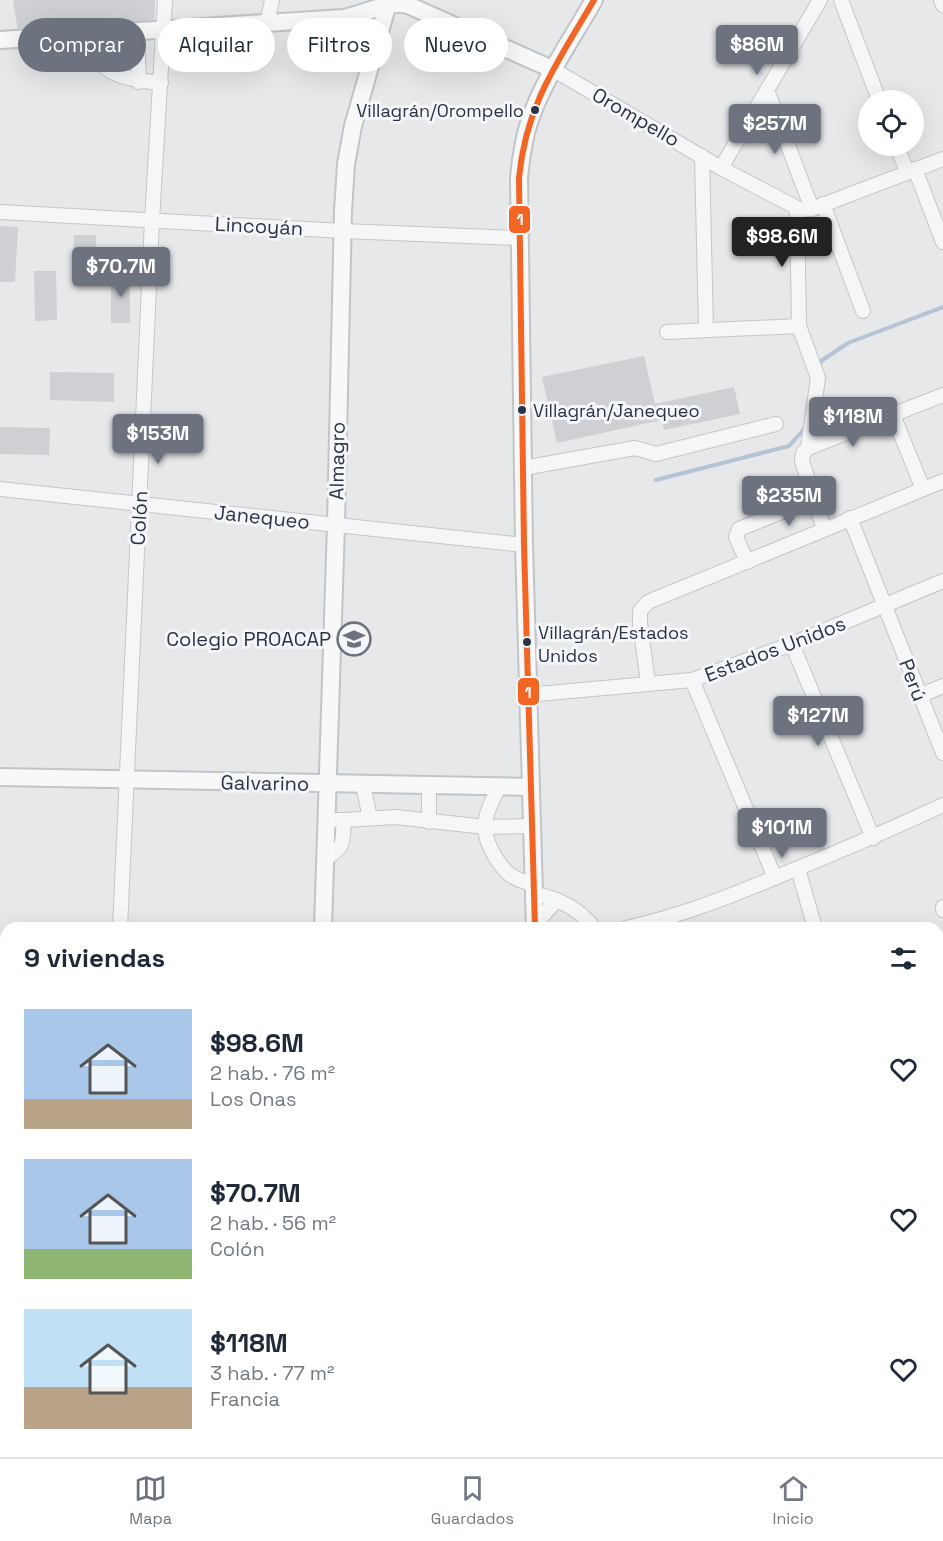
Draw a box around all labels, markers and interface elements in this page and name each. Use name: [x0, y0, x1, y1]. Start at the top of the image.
chip: Comprar: [18, 18, 146, 72]
chip: Alquilar: [158, 18, 275, 72]
chip: Filtros: [287, 18, 392, 72]
chip: Nuevo: [404, 18, 508, 72]
pin: $86M: [721, 25, 793, 76]
text: $86M: [730, 31, 784, 57]
street label: Orompello: [587, 81, 685, 153]
map controls: [858, 90, 924, 156]
button: locate: [858, 90, 924, 156]
place label: Villagrán/Orompello: [356, 99, 524, 122]
marker: Villagrán/Orompello: [529, 104, 541, 116]
pin: $257M: [733, 104, 817, 155]
text: $257M: [743, 110, 807, 136]
line badge: 1: [508, 205, 531, 234]
text: 1: [516, 209, 524, 230]
street label: Lincoyán: [214, 211, 304, 241]
pin: $98.6M: [733, 217, 831, 268]
text: $98.6M: [746, 223, 818, 249]
pin: $70.7M: [72, 247, 170, 298]
text: $70.7M: [86, 253, 156, 279]
pin: $118M: [811, 397, 895, 448]
place label: Villagrán/Janequeo: [533, 399, 700, 422]
text: $118M: [823, 403, 883, 429]
marker: Villagrán/Janequeo: [516, 404, 528, 416]
pin: $153M: [116, 414, 200, 465]
text: $153M: [127, 420, 189, 446]
street label: Almagro: [323, 422, 351, 500]
pin: $235M: [747, 476, 831, 527]
text: $235M: [756, 482, 822, 508]
street label: Colón: [125, 490, 153, 546]
street label: Janequeo: [213, 499, 311, 535]
street label: Estados Unidos: [701, 610, 849, 688]
school or university icon: Colegio PROACAP: [336, 621, 372, 657]
place label: Villagrán/Estados Unidos: [538, 621, 689, 667]
place label: Colegio PROACAP: [166, 626, 331, 652]
marker: Villagrán/Estados Unidos: [521, 636, 533, 648]
street label: Perú: [893, 655, 933, 705]
line badge: 1: [517, 677, 540, 706]
text: 1: [524, 682, 532, 703]
pin: $127M: [776, 696, 860, 747]
text: $127M: [787, 702, 849, 728]
street label: Galvarino: [220, 769, 310, 797]
pin: $101M: [740, 808, 824, 859]
text: $101M: [752, 814, 812, 840]
text: 9 viviendas: [24, 941, 165, 975]
icon: filters: [887, 942, 920, 975]
text: $98.6M: [210, 1026, 304, 1060]
icon: home: [72, 1033, 144, 1105]
icon: heart: [887, 1053, 920, 1086]
text: 2 hab. · 76 m²: [210, 1060, 335, 1086]
text: Los Onas: [210, 1086, 297, 1112]
text: $70.7M: [210, 1176, 301, 1210]
icon: home: [72, 1183, 144, 1255]
icon: heart: [887, 1203, 920, 1236]
text: 2 hab. · 56 m²: [210, 1210, 336, 1236]
text: Colón: [210, 1236, 265, 1262]
text: $118M: [210, 1326, 288, 1360]
icon: home: [72, 1333, 144, 1405]
icon: heart: [887, 1353, 920, 1386]
text: 3 hab. · 77 m²: [210, 1360, 334, 1386]
text: Francia: [210, 1386, 280, 1412]
tab: Mapa: [129, 1472, 172, 1529]
tab: Guardados: [431, 1472, 514, 1529]
tab: Inicio: [773, 1472, 814, 1529]

